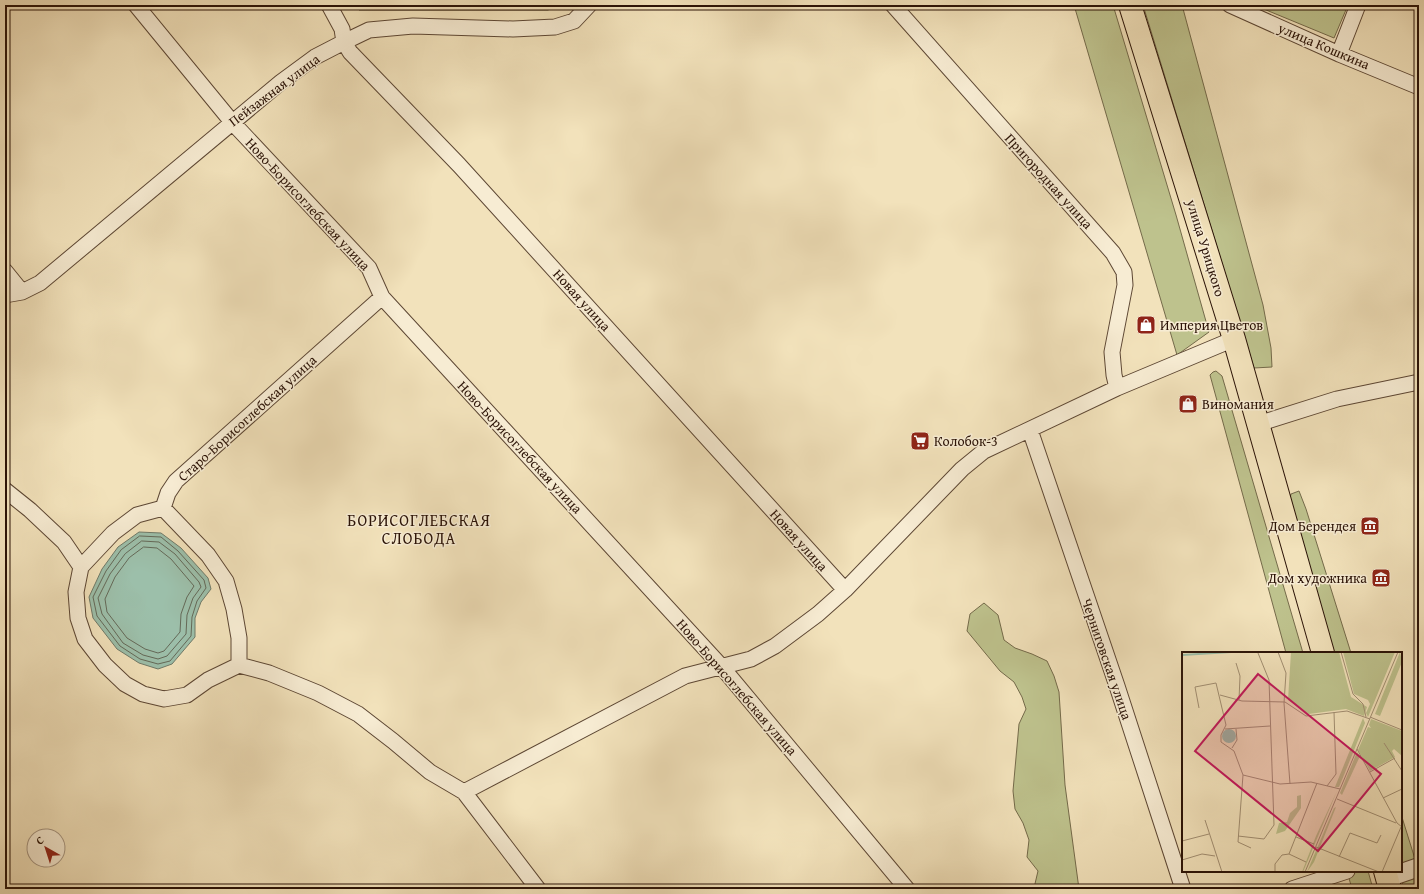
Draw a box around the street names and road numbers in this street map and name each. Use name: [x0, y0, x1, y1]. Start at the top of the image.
street label: улица Кошкина: [1274, 17, 1373, 74]
street label: Пейзажная улица: [224, 49, 324, 131]
street label: Пригородная улица: [1000, 129, 1098, 234]
street label: Ново-Борисоглебская улица: [241, 133, 375, 275]
street label: улица Урицкого: [1181, 196, 1230, 299]
street label: Новая улица: [549, 264, 616, 336]
street label: Старо-Борисоглебская улица: [173, 350, 321, 486]
street label: Ново-Борисоглебская улица: [453, 376, 587, 518]
street label: Новая улица: [766, 504, 833, 576]
street label: Черниговская улица: [1077, 596, 1137, 723]
street label: Ново-Борисоглебская улица: [672, 614, 802, 760]

